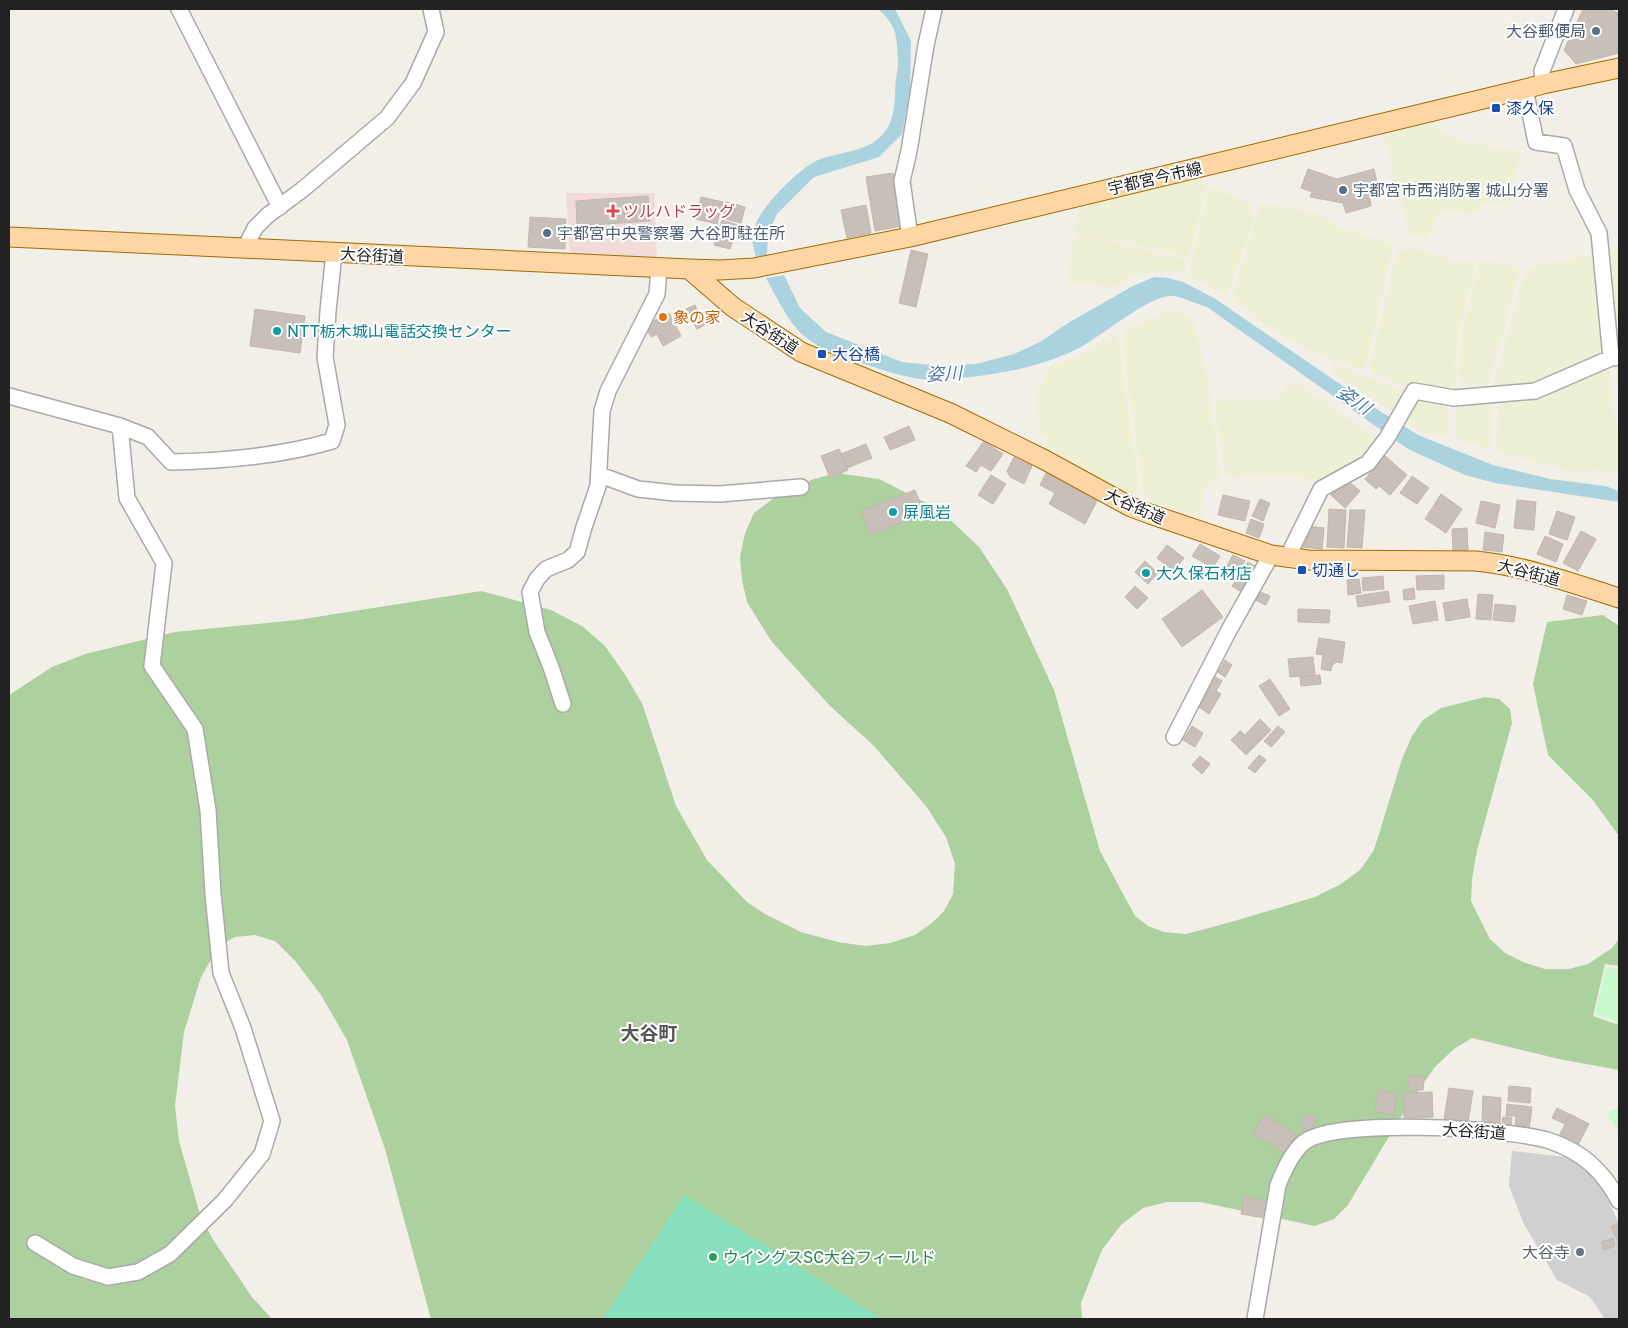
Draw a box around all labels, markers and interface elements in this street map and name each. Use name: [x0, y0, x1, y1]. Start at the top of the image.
place label: 大谷郵便局: [1506, 21, 1586, 41]
marker: 大谷郵便局: [1590, 25, 1602, 37]
place label: 漆久保: [1506, 98, 1554, 118]
marker: 漆久保: [1490, 102, 1502, 114]
street label: 宇都宮今市線: [1106, 157, 1204, 199]
place label: 宇都宮市西消防署 城山分署: [1353, 180, 1549, 200]
marker: 宇都宮市西消防署 城山分署: [1337, 184, 1349, 196]
place label: ツルハドラッグ: [623, 201, 735, 221]
marker: ツルハドラッグ: [607, 205, 619, 217]
place label: 宇都宮中央警察署 大谷町駐在所: [557, 223, 785, 243]
marker: 宇都宮中央警察署 大谷町駐在所: [541, 227, 553, 239]
street label: 大谷街道: [340, 243, 404, 267]
street label: 大谷街道: [738, 306, 802, 358]
place label: 象の家: [673, 307, 721, 327]
marker: 象の家: [657, 311, 669, 323]
place label: NTT栃木城山電話交換センター: [287, 321, 512, 341]
marker: NTT栃木城山電話交換センター: [271, 325, 283, 337]
place label: 大谷橋: [832, 344, 880, 364]
marker: 大谷橋: [816, 348, 828, 360]
water label: 姿川: [925, 361, 964, 385]
water label: 姿川: [1333, 380, 1377, 419]
street label: 大谷街道: [1102, 484, 1168, 528]
place label: 屏風岩: [903, 502, 951, 522]
marker: 屏風岩: [887, 506, 899, 518]
street label: 大谷街道: [1496, 555, 1562, 589]
place label: 切通し: [1312, 560, 1360, 580]
place label: 大久保石材店: [1156, 563, 1252, 583]
marker: 切通し: [1296, 564, 1308, 576]
marker: 大久保石材店: [1140, 567, 1152, 579]
district label: 大谷町: [620, 1021, 678, 1044]
street label: 大谷街道: [1441, 1119, 1507, 1143]
place label: 大谷寺: [1522, 1242, 1570, 1262]
marker: 大谷寺: [1574, 1246, 1586, 1258]
place label: ウイングスSC大谷フィールド: [723, 1247, 936, 1267]
marker: ウイングスSC大谷フィールド: [707, 1251, 719, 1263]

